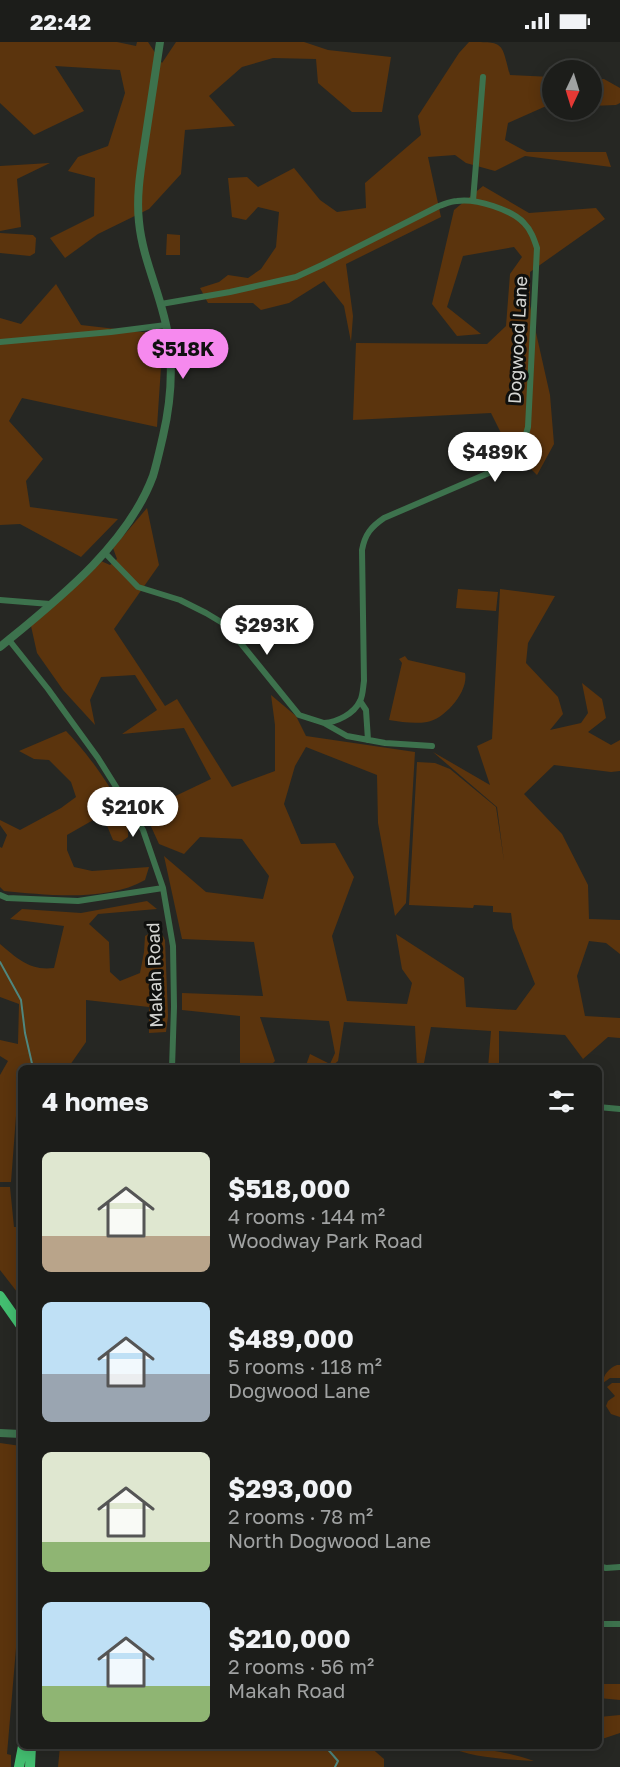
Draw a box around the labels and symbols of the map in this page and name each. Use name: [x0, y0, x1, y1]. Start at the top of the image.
north arrow: [542, 60, 602, 120]
street label: Dogwood Lane: [503, 275, 531, 405]
pin: $518K: [141, 329, 225, 380]
pin: $489K: [453, 432, 537, 483]
pin: $293K: [225, 605, 309, 656]
pin: $210K: [91, 787, 175, 838]
street label: Makah Road: [141, 922, 167, 1028]

